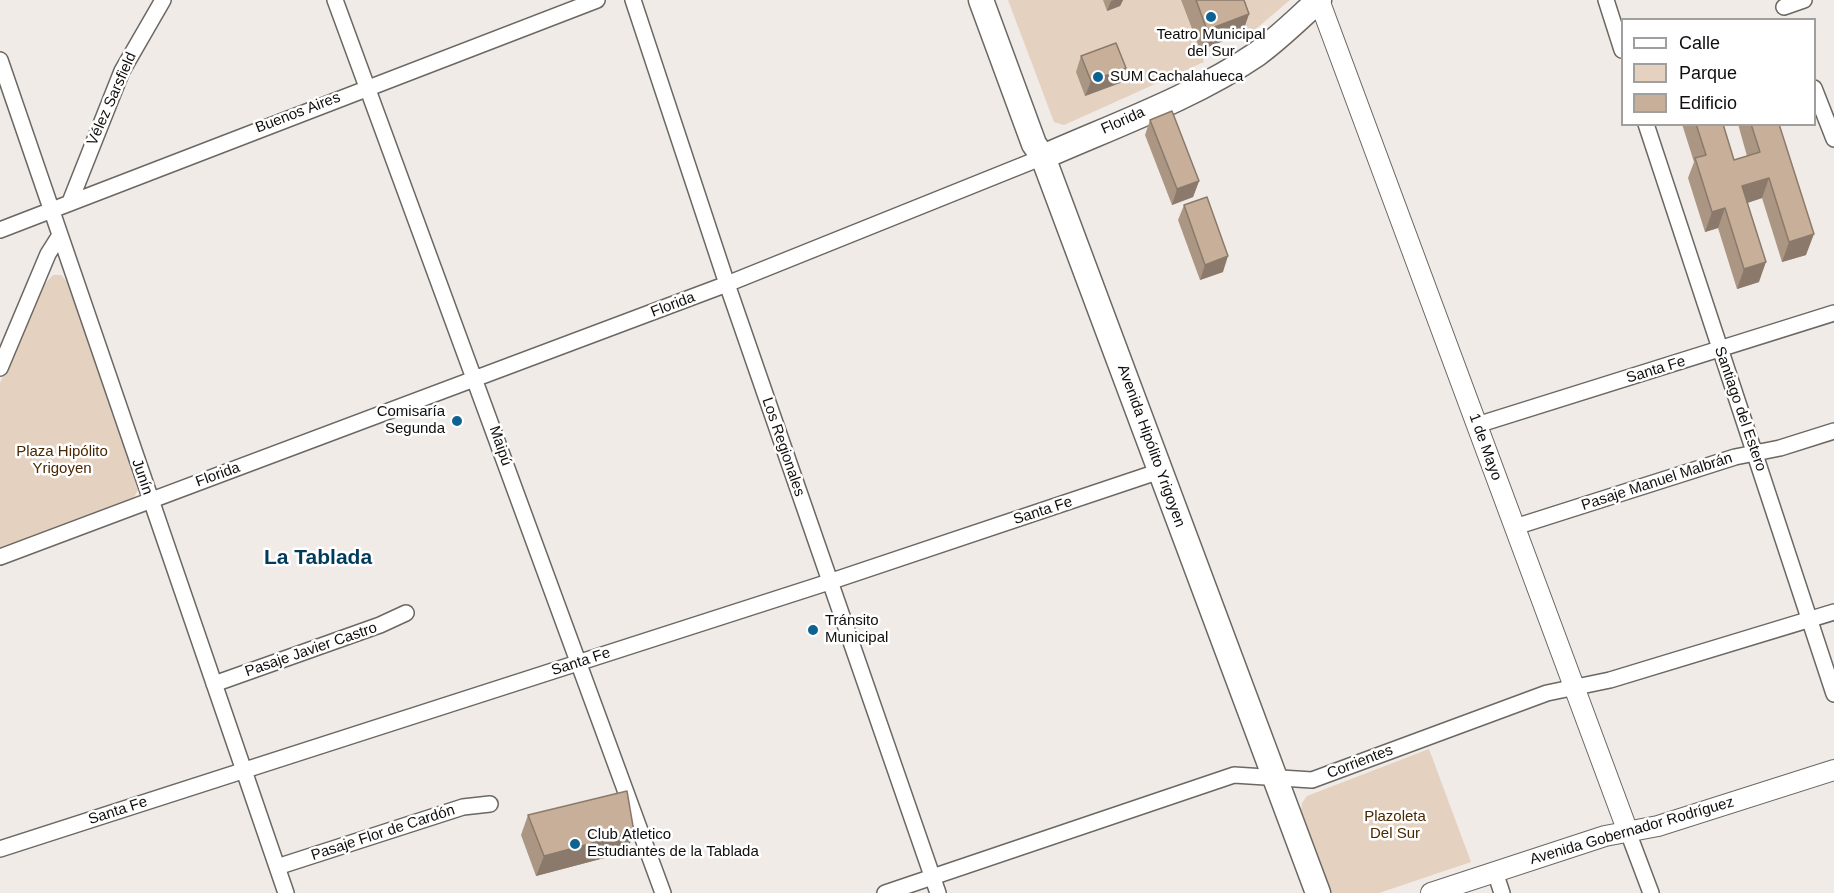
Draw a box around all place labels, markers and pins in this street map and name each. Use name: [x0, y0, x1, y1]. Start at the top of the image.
marker: Teatro Municipal del Sur: [1204, 10, 1218, 24]
place label: Teatro Municipal del Sur: [1156, 26, 1266, 61]
place label: SUM Cachalahueca: [1110, 68, 1243, 86]
marker: SUM Cachalahueca: [1091, 70, 1105, 84]
place label: Comisaría Segunda: [377, 403, 445, 438]
marker: Comisaría Segunda: [450, 414, 464, 428]
place label: Tránsito Municipal: [825, 612, 888, 647]
marker: Tránsito Municipal: [806, 623, 820, 637]
place label: Club Atletico Estudiantes de la Tablada: [587, 826, 759, 861]
marker: Club Atletico Estudiantes de la Tablada: [568, 837, 582, 851]

